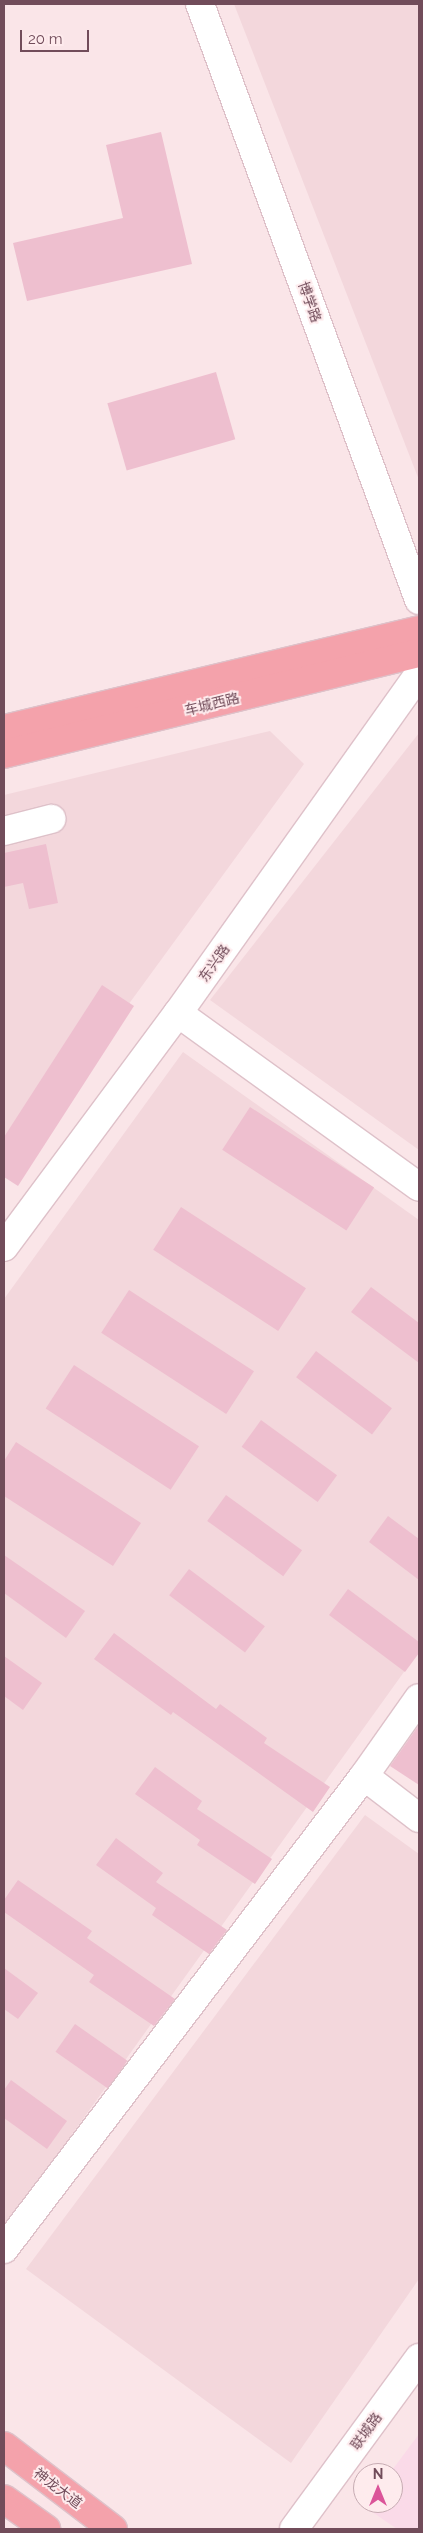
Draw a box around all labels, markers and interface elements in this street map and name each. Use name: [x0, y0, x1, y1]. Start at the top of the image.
scale bar: [22, 20, 91, 52]
text: 20 m: [28, 30, 63, 48]
street label: 博学路: [295, 279, 325, 325]
street label: 车城西路: [183, 689, 241, 719]
street label: 东兴路: [195, 941, 233, 985]
street label: 联城路: [347, 2409, 385, 2453]
north arrow: [353, 2463, 403, 2513]
street label: 神龙大道: [31, 2464, 85, 2512]
text: N: [373, 2466, 383, 2482]

